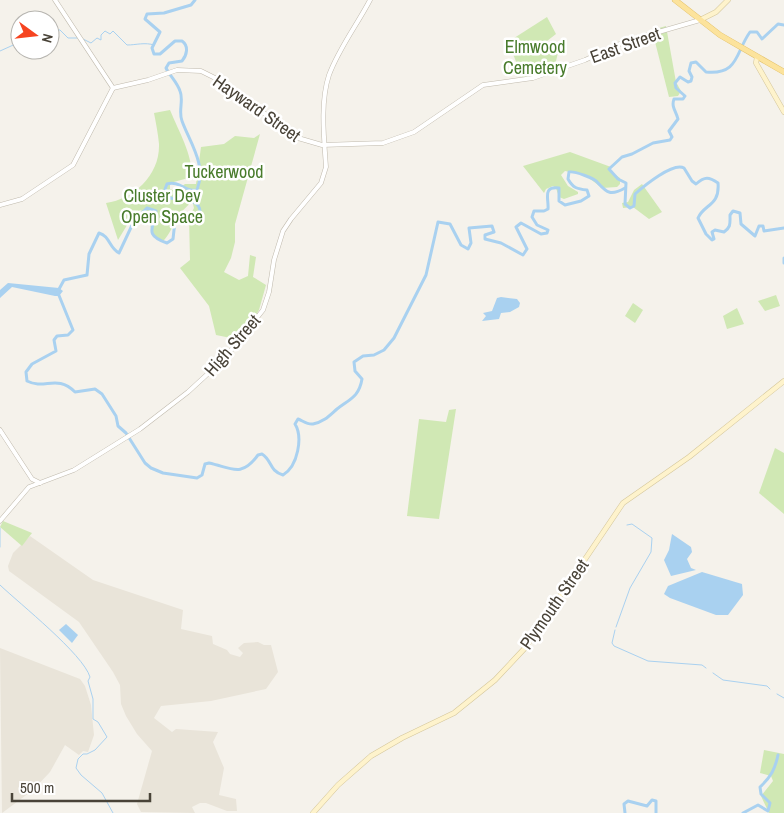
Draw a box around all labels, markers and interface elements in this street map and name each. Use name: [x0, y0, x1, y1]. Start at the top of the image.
north arrow: [10, 10, 60, 60]
street label: East Street: [586, 21, 664, 69]
text: N: [38, 32, 57, 45]
park label: Elmwood Cemetery: [503, 34, 568, 80]
street label: Hayward Street: [208, 69, 306, 147]
park label: Tuckerwood: [184, 159, 264, 184]
park label: Cluster Dev Open Space: [121, 183, 203, 229]
street label: High Street: [198, 309, 266, 381]
street label: Plymouth Street: [514, 554, 594, 654]
scale bar: [12, 770, 150, 802]
text: 500 m: [20, 777, 54, 798]

